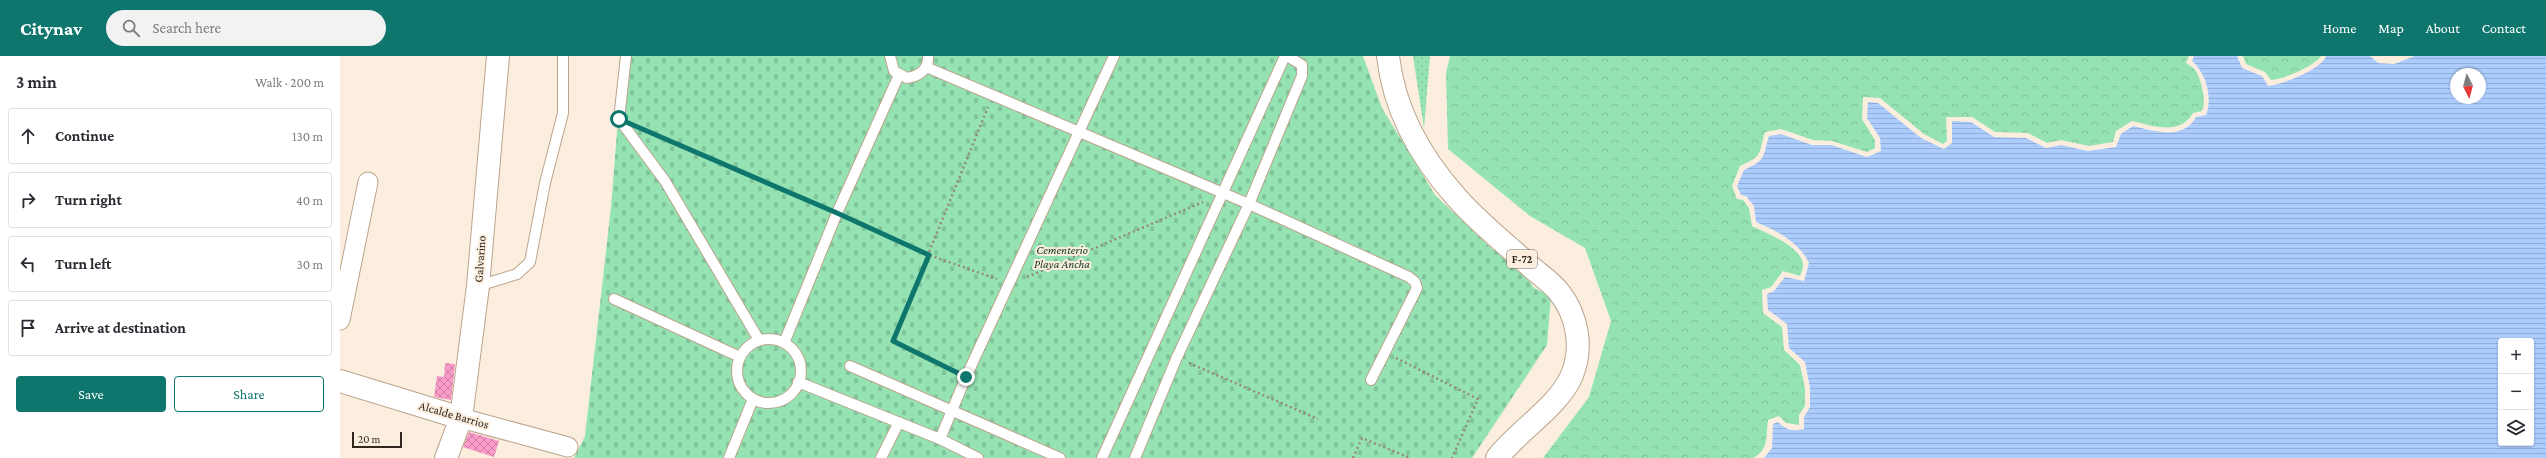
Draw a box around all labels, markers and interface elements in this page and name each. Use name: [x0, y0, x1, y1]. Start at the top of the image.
search box: [106, 10, 386, 46]
icon: search: [120, 17, 142, 39]
text: Citynav: [20, 18, 82, 39]
text: Search here: [152, 20, 221, 36]
text: Home: [2323, 20, 2356, 36]
text: Map: [2378, 20, 2404, 36]
text: About: [2426, 20, 2460, 36]
text: Contact: [2482, 20, 2526, 36]
north arrow: [2450, 68, 2486, 104]
text: 3 min: [16, 73, 57, 92]
text: Walk · 200 m: [255, 75, 324, 90]
route start: [610, 110, 628, 128]
icon: ahead: [17, 125, 39, 147]
text: Continue: [55, 128, 114, 144]
text: 130 m: [292, 129, 323, 144]
icon: right: [17, 189, 39, 211]
text: Turn right: [55, 192, 122, 208]
text: 40 m: [296, 193, 323, 208]
street label: Galvarino: [471, 235, 489, 283]
park label: Cementerio Playa Ancha: [1034, 243, 1090, 271]
road number: F-72: [1507, 250, 1537, 268]
icon: left: [17, 253, 39, 275]
text: Turn left: [55, 256, 111, 272]
text: 30 m: [297, 257, 323, 272]
icon: arrive: [17, 317, 39, 339]
text: Arrive at destination: [55, 320, 186, 336]
map controls: [2498, 338, 2534, 446]
button: +: [2498, 338, 2534, 374]
route end: [957, 368, 975, 386]
button: −: [2498, 374, 2534, 410]
button: Save: [16, 376, 166, 412]
button: Share: [174, 376, 324, 412]
street label: Alcalde Barrios: [417, 398, 491, 432]
button: layers: [2498, 410, 2534, 446]
scale bar: [352, 430, 402, 449]
text: 20 m: [358, 433, 380, 445]

